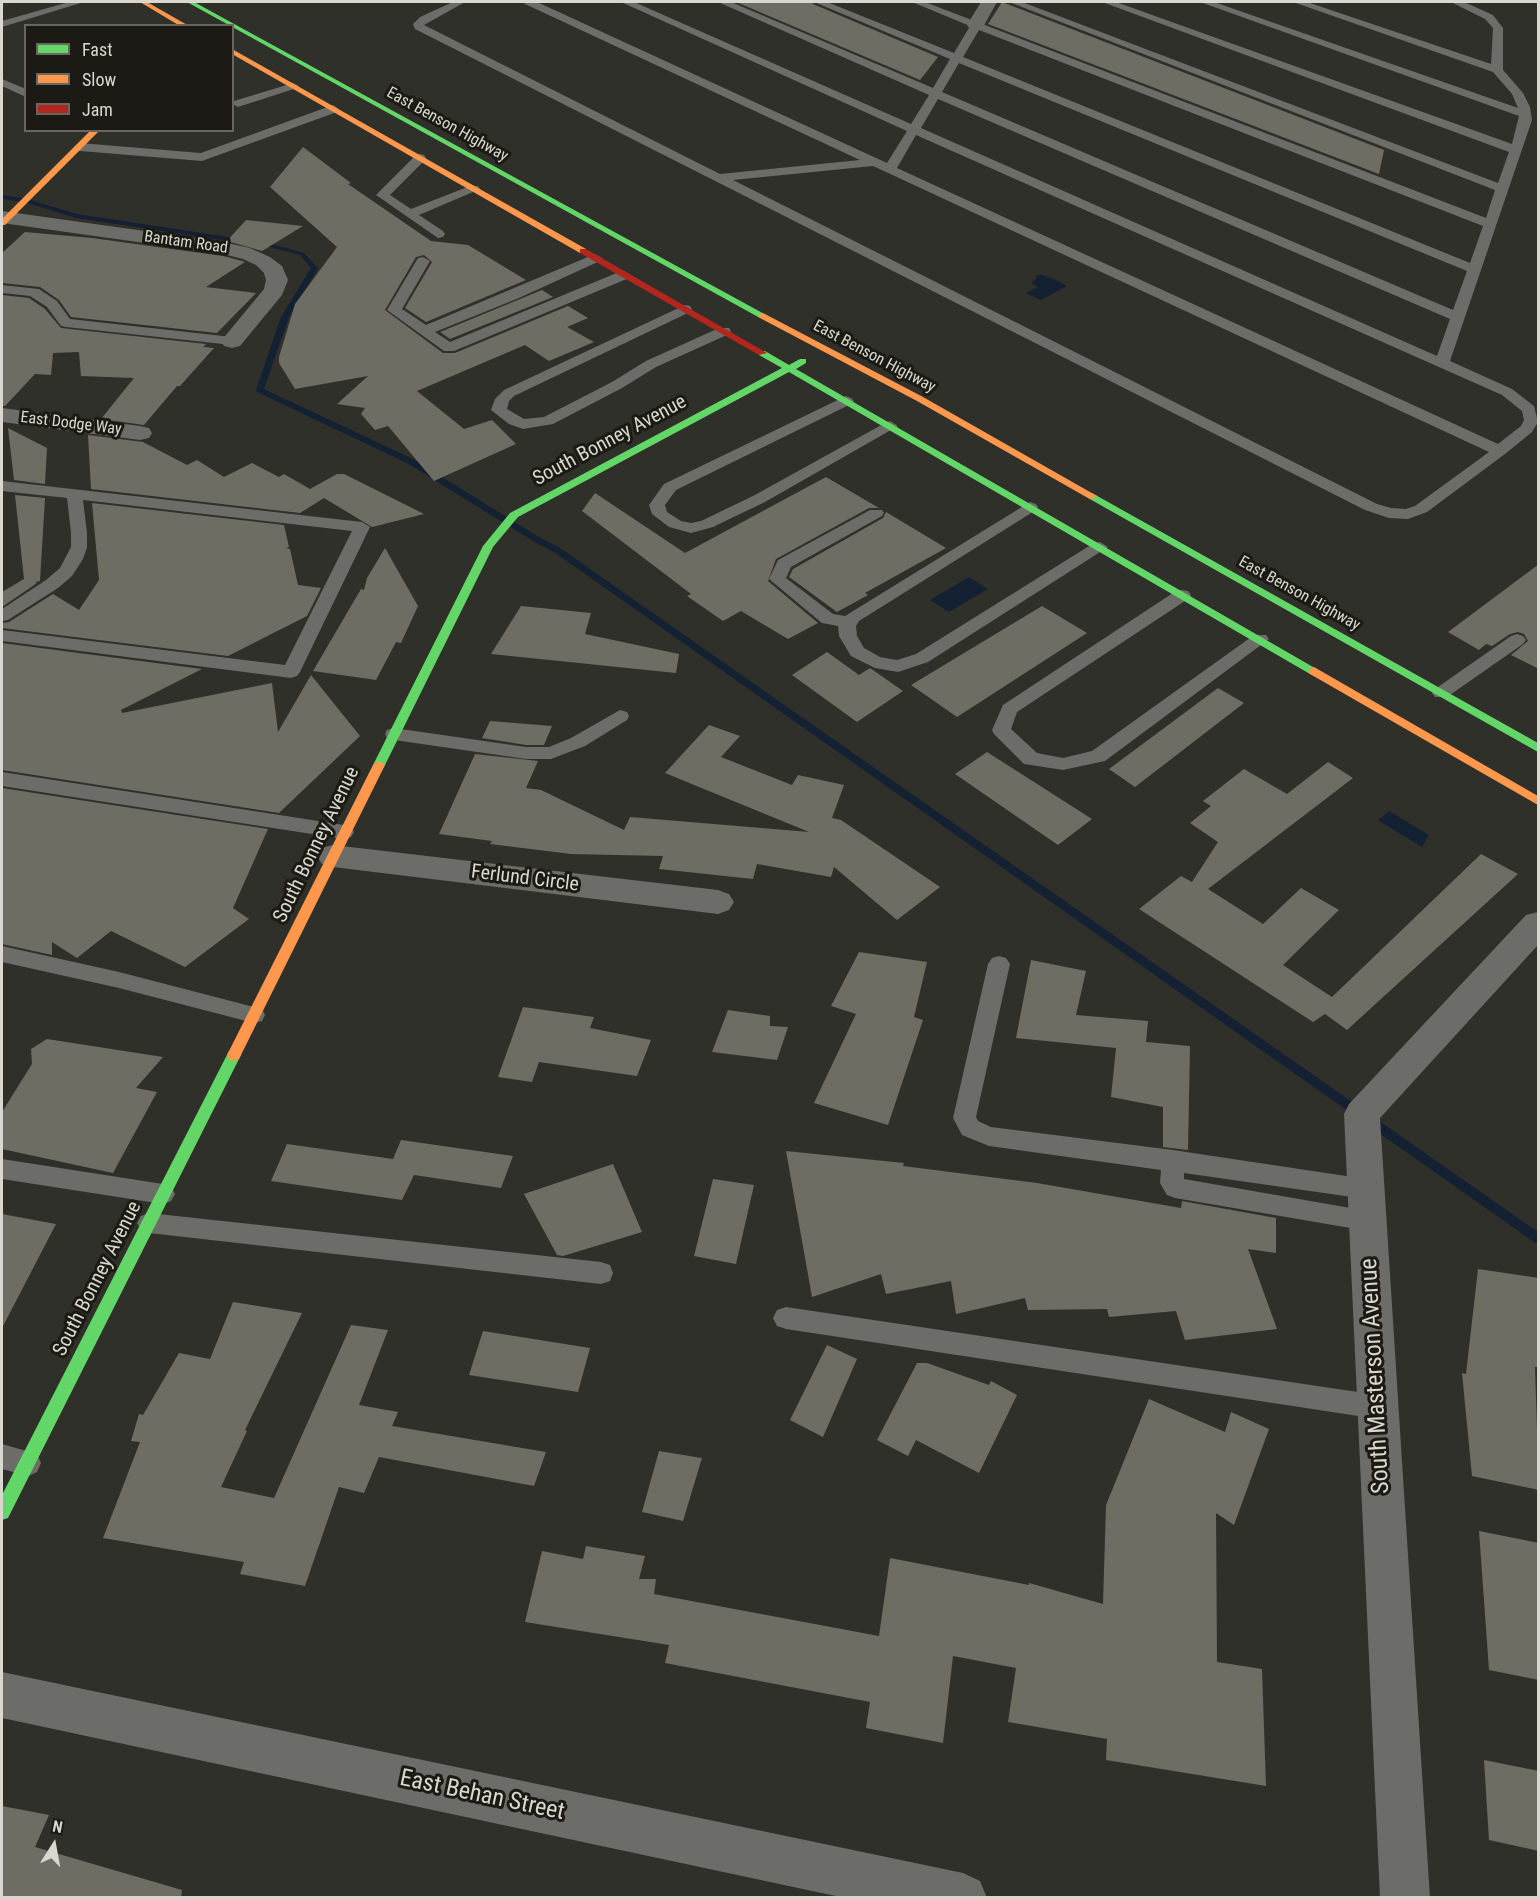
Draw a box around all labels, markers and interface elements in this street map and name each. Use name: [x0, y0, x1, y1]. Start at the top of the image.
legend: [24, 24, 234, 132]
text: Fast: [82, 39, 113, 60]
text: Slow: [82, 69, 116, 90]
street label: East Benson Highway: [383, 84, 511, 166]
text: Jam: [82, 99, 113, 120]
street label: Bantam Road: [143, 228, 229, 258]
street label: East Benson Highway: [810, 317, 938, 397]
street label: South Bonney Avenue: [529, 390, 691, 492]
street label: East Dodge Way: [19, 408, 123, 440]
street label: East Benson Highway: [1235, 553, 1363, 635]
street label: South Bonney Avenue: [269, 763, 365, 927]
street label: Ferlund Circle: [470, 860, 580, 898]
street label: South Bonney Avenue: [49, 1198, 147, 1360]
street label: South Masterson Avenue: [1355, 1258, 1397, 1494]
street label: East Behan Street: [397, 1764, 567, 1828]
north arrow: [24, 1815, 84, 1875]
text: N: [51, 1817, 64, 1837]

